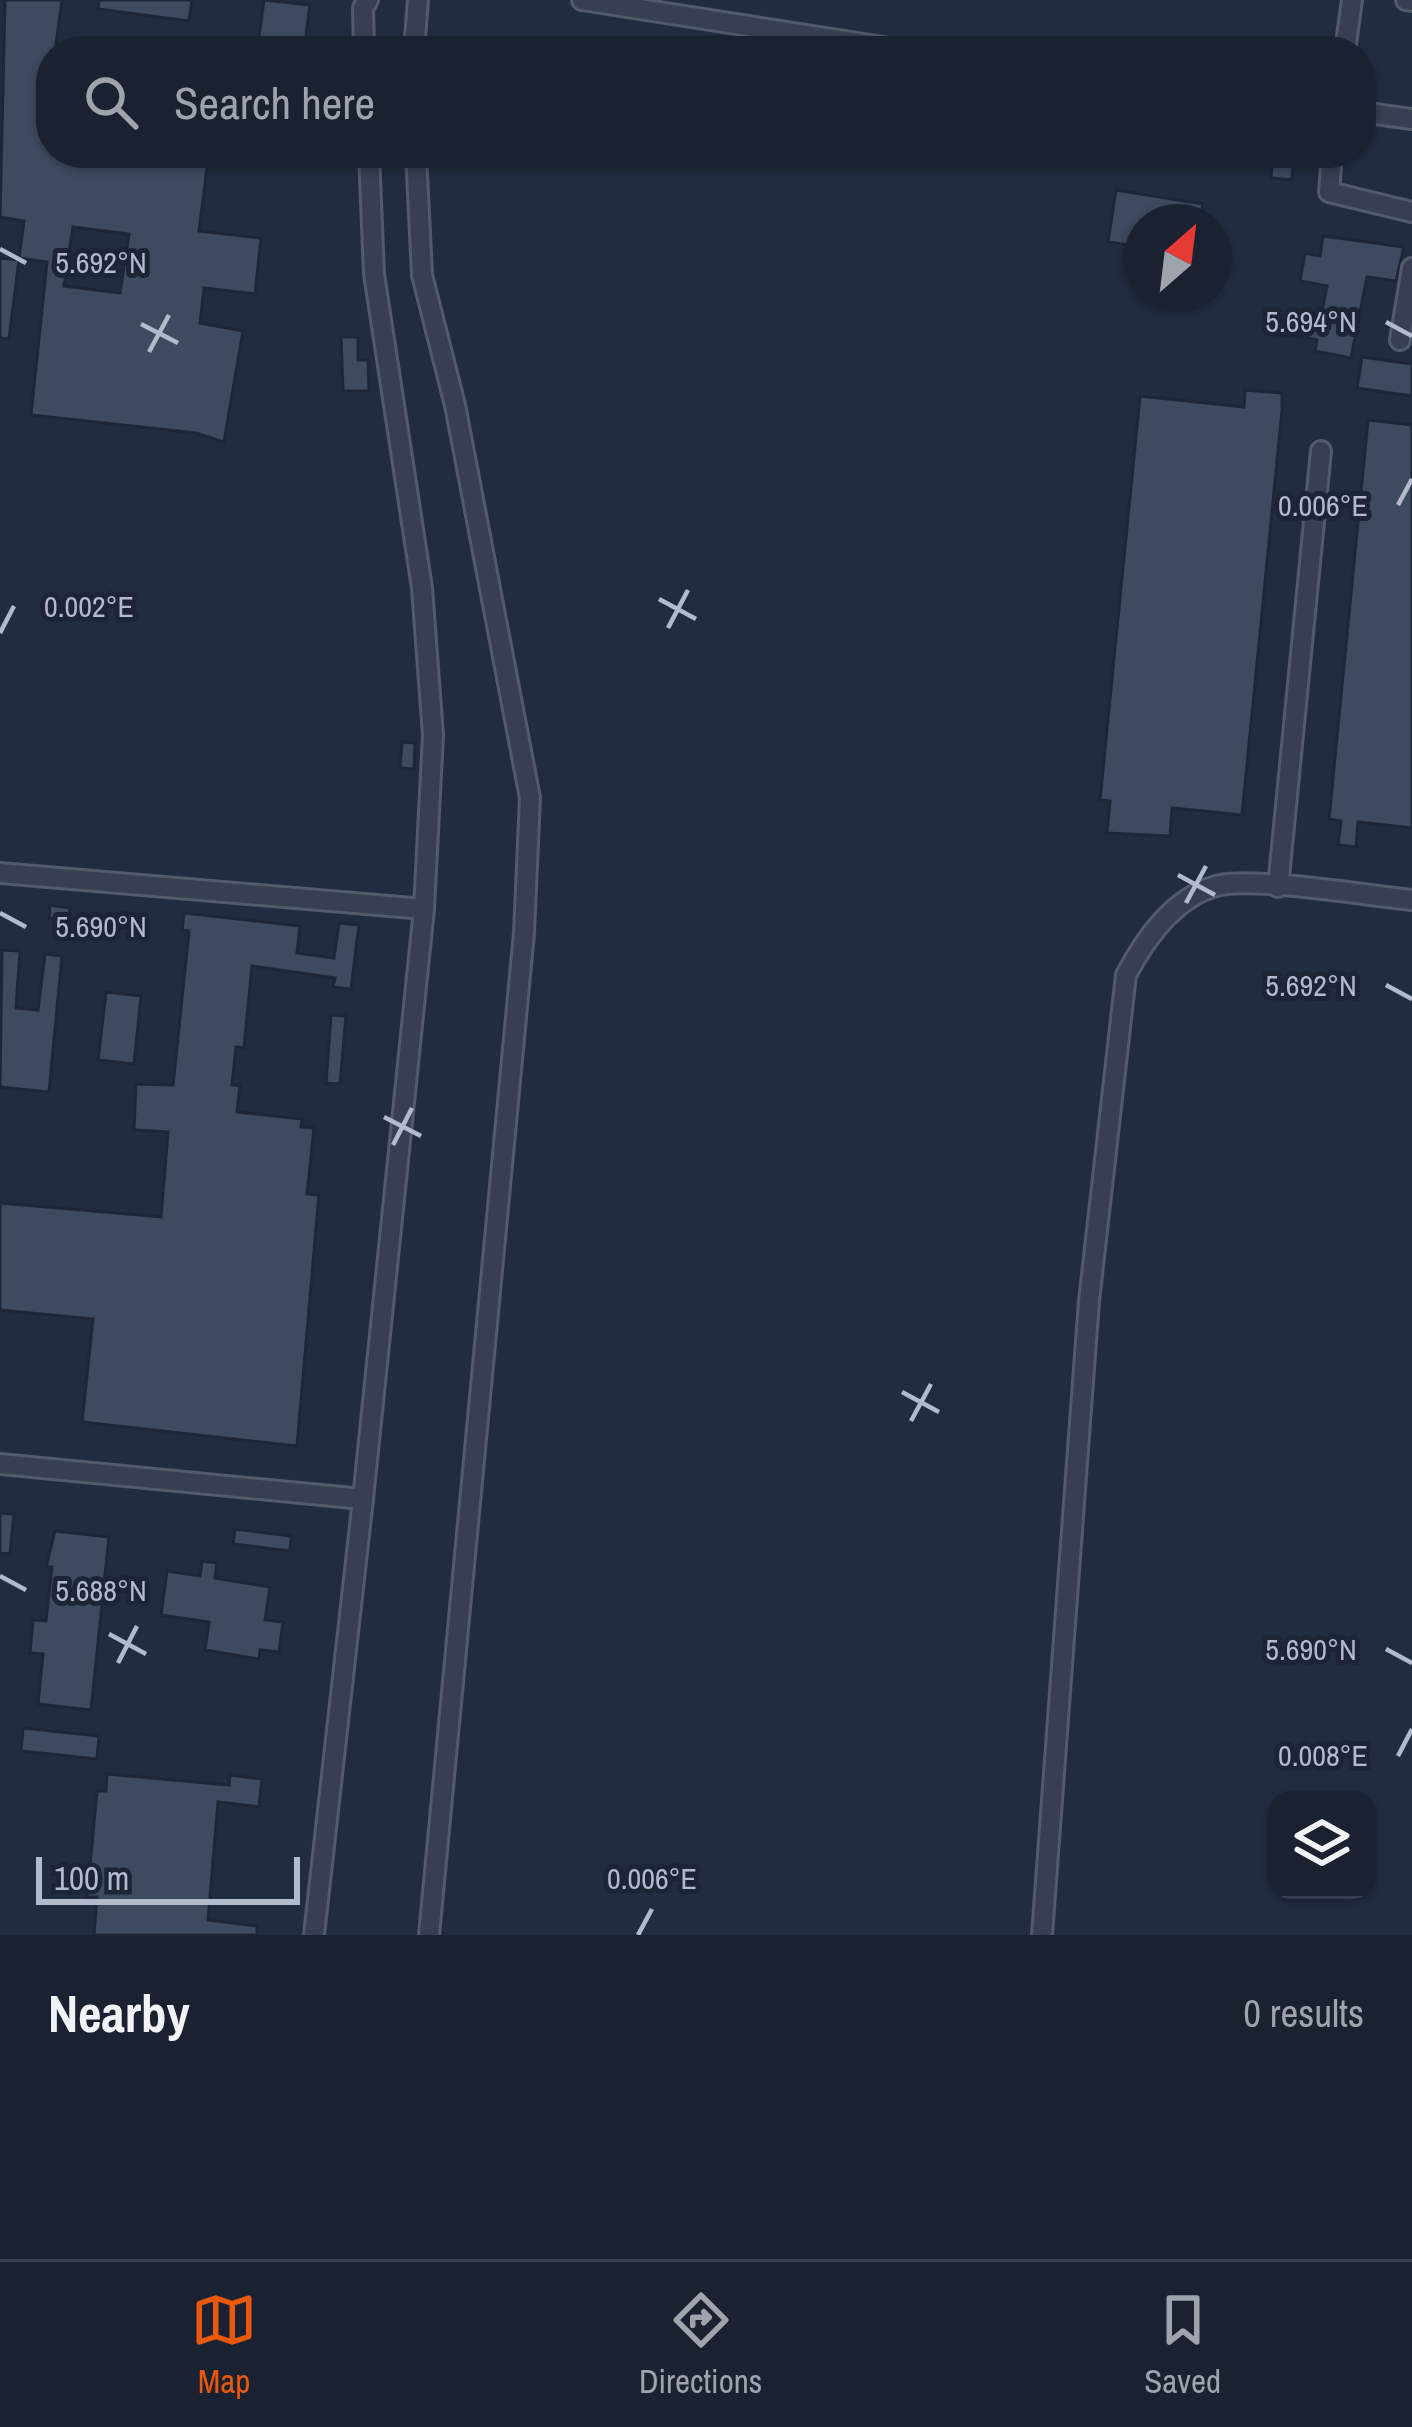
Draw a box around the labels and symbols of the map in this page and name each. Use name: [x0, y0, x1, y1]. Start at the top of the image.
north arrow: [1124, 204, 1232, 312]
text: 5.692°N: [55, 242, 147, 282]
text: 5.694°N: [1265, 301, 1357, 341]
text: 0.006°E: [1278, 485, 1368, 525]
text: 0.002°E: [44, 586, 134, 626]
text: 5.690°N: [55, 906, 147, 946]
text: 5.692°N: [1265, 965, 1357, 1005]
text: 5.688°N: [55, 1570, 147, 1610]
text: 5.690°N: [1265, 1629, 1357, 1669]
text: 0.008°E: [1278, 1735, 1368, 1775]
scale bar: [36, 1851, 300, 1904]
text: 0.006°E: [607, 1858, 697, 1898]

